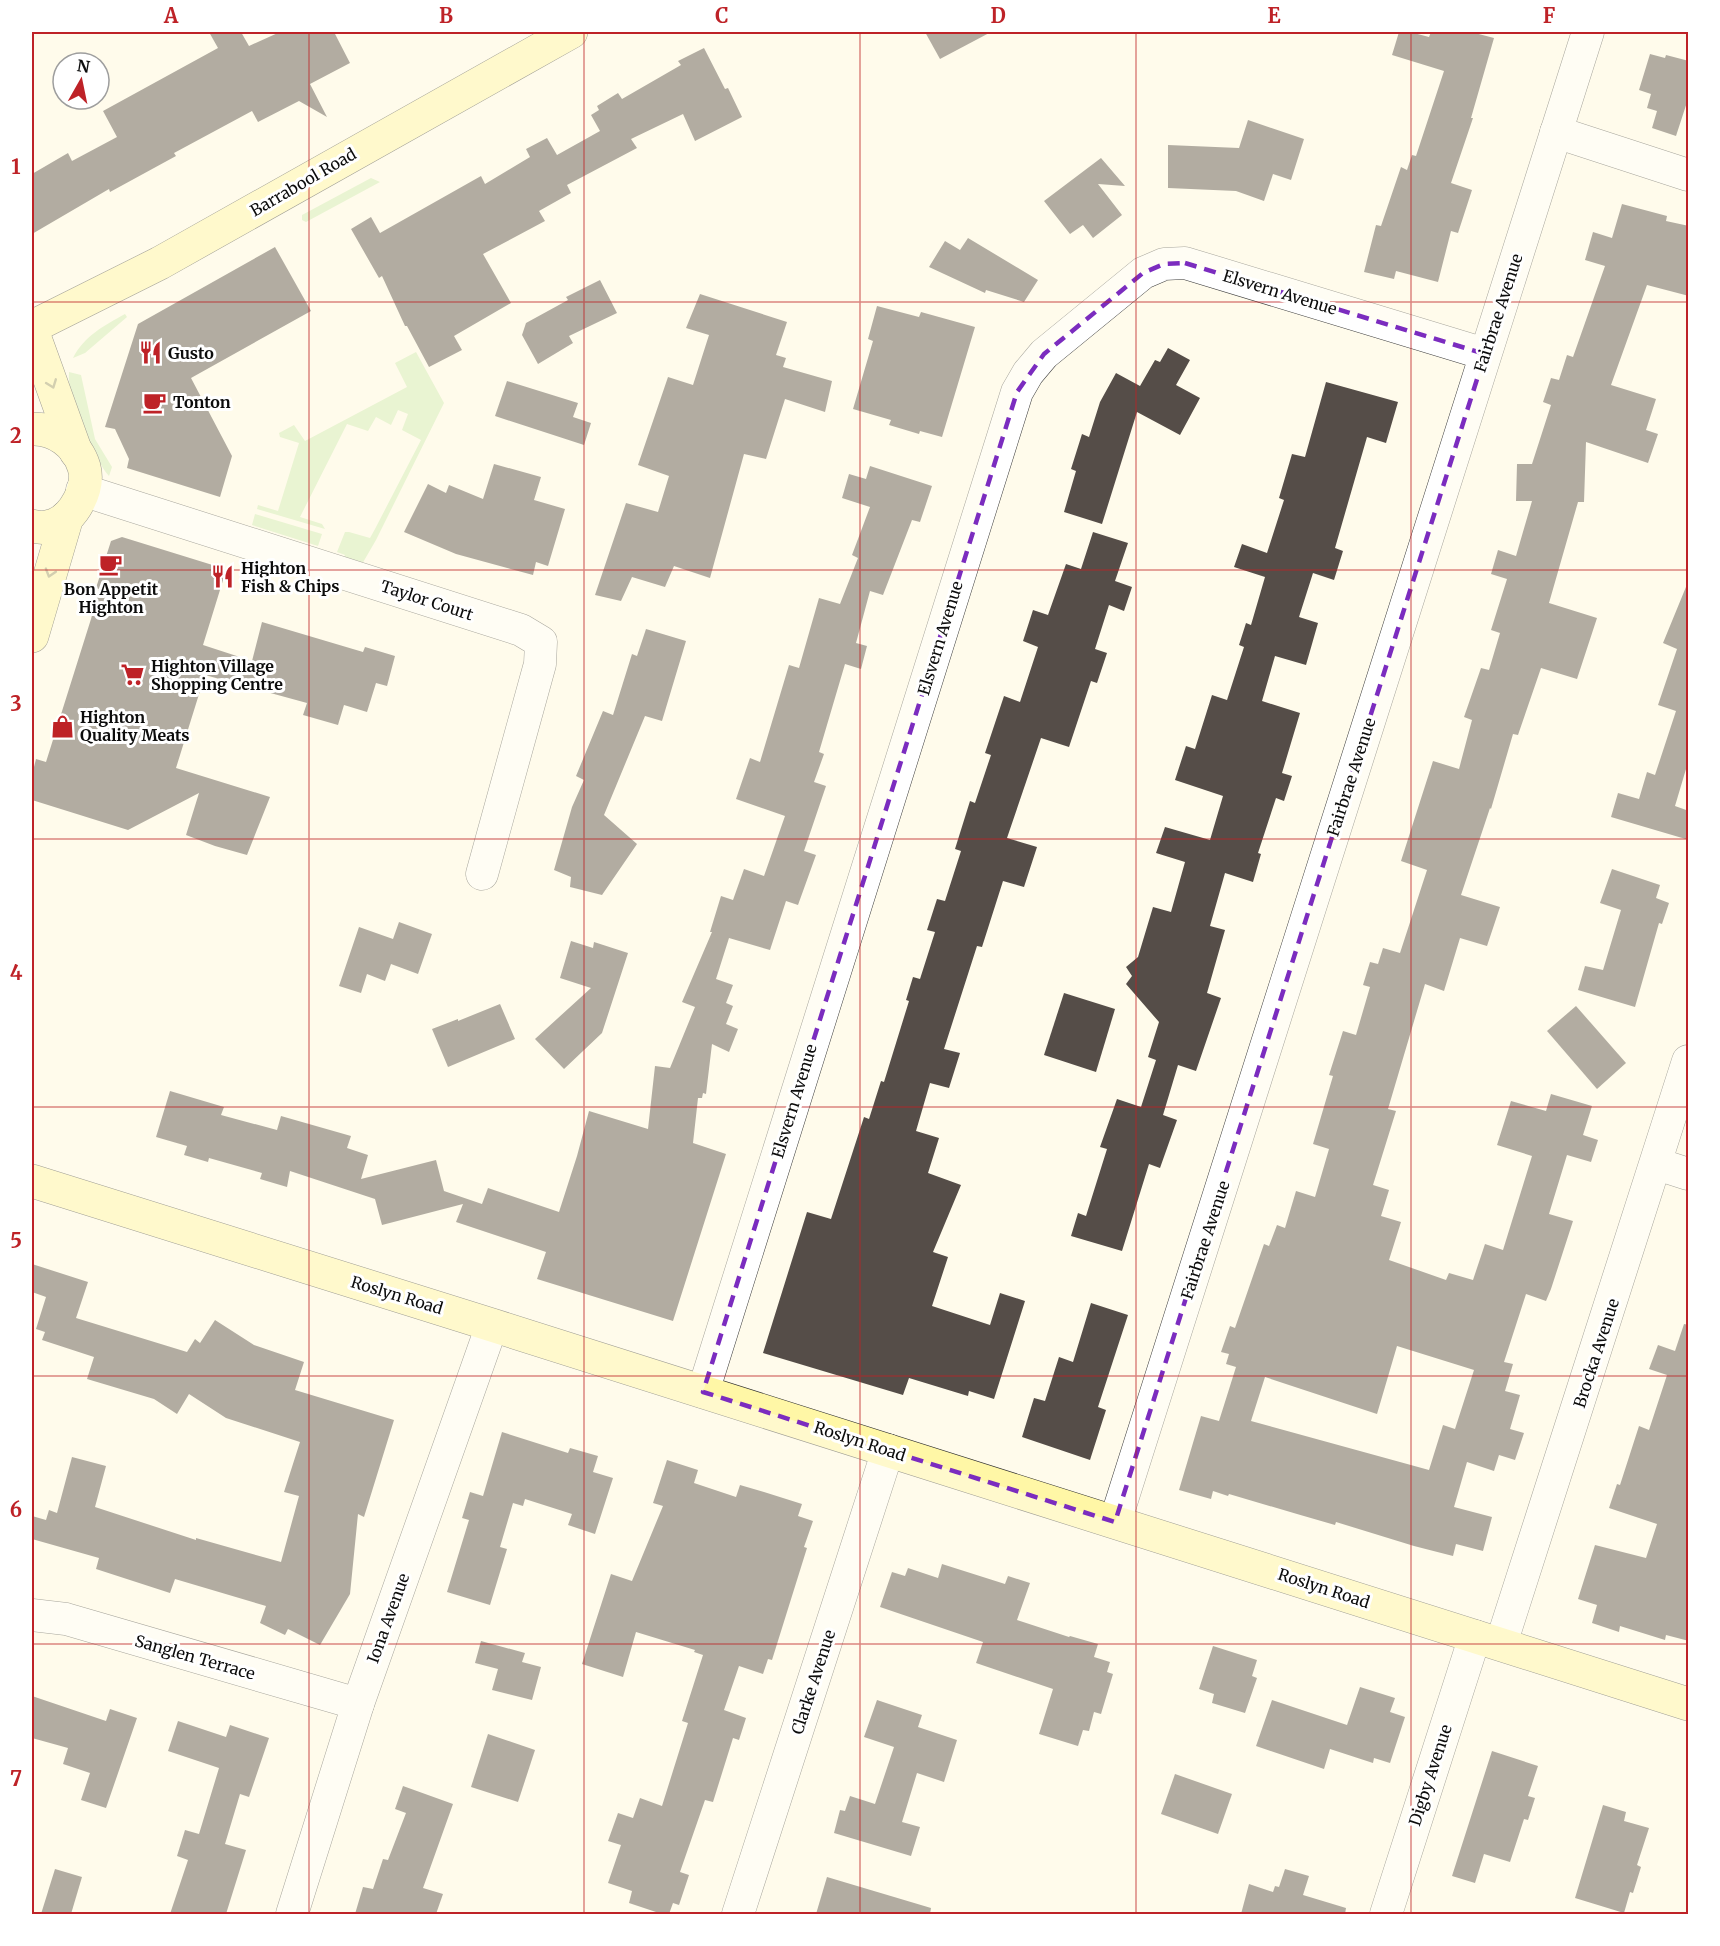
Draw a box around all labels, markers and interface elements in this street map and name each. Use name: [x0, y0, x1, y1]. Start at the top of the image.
text: A: [163, 3, 179, 28]
text: B: [439, 3, 453, 28]
text: C: [715, 3, 729, 28]
text: D: [990, 3, 1006, 28]
text: E: [1267, 3, 1281, 28]
text: F: [1543, 3, 1556, 28]
north arrow: [51, 51, 111, 111]
text: N: [76, 55, 92, 77]
street label: Barrabool Road: [246, 143, 360, 220]
text: 1: [11, 154, 21, 179]
street label: Fairbrae Avenue: [1469, 251, 1527, 375]
street label: Elsvern Avenue: [1221, 265, 1339, 319]
restaurant icon: Gusto: [137, 340, 163, 366]
place label: Gusto: [168, 343, 214, 363]
one-way arrow: [45, 378, 57, 389]
cafe icon: Tonton: [142, 389, 168, 415]
place label: Tonton: [173, 392, 231, 412]
text: 2: [10, 423, 22, 448]
cafe icon: Bon Appetit Highton: [98, 551, 124, 577]
place label: Highton Fish & Chips: [241, 558, 340, 596]
restaurant icon: Highton Fish & Chips: [210, 564, 236, 590]
one-way arrow: [45, 567, 57, 578]
street label: Taylor Court: [378, 576, 477, 625]
place label: Bon Appetit Highton: [64, 579, 159, 617]
street label: Elsvern Avenue: [913, 579, 967, 697]
place label: Highton Village Shopping Centre: [151, 656, 283, 694]
supermarket icon: Highton Village Shopping Centre: [120, 662, 146, 688]
text: 3: [10, 691, 22, 716]
place label: Highton Quality Meats: [80, 707, 190, 745]
shop icon: Highton Quality Meats: [49, 713, 75, 739]
street label: Fairbrae Avenue: [1322, 715, 1380, 839]
text: 4: [10, 960, 23, 985]
street label: Elsvern Avenue: [767, 1042, 821, 1160]
street label: Fairbrae Avenue: [1176, 1178, 1234, 1302]
text: 5: [10, 1228, 22, 1253]
street label: Roslyn Road: [349, 1272, 446, 1319]
street label: Brocka Avenue: [1569, 1296, 1623, 1410]
street label: Roslyn Road: [812, 1417, 909, 1465]
text: 6: [10, 1497, 22, 1522]
street label: Roslyn Road: [1276, 1564, 1373, 1612]
street label: Iona Avenue: [363, 1570, 413, 1666]
street label: Clarke Avenue: [787, 1627, 839, 1737]
street label: Sanglen Terrace: [133, 1630, 257, 1684]
street label: Digby Avenue: [1404, 1722, 1456, 1828]
text: 7: [10, 1766, 22, 1791]

